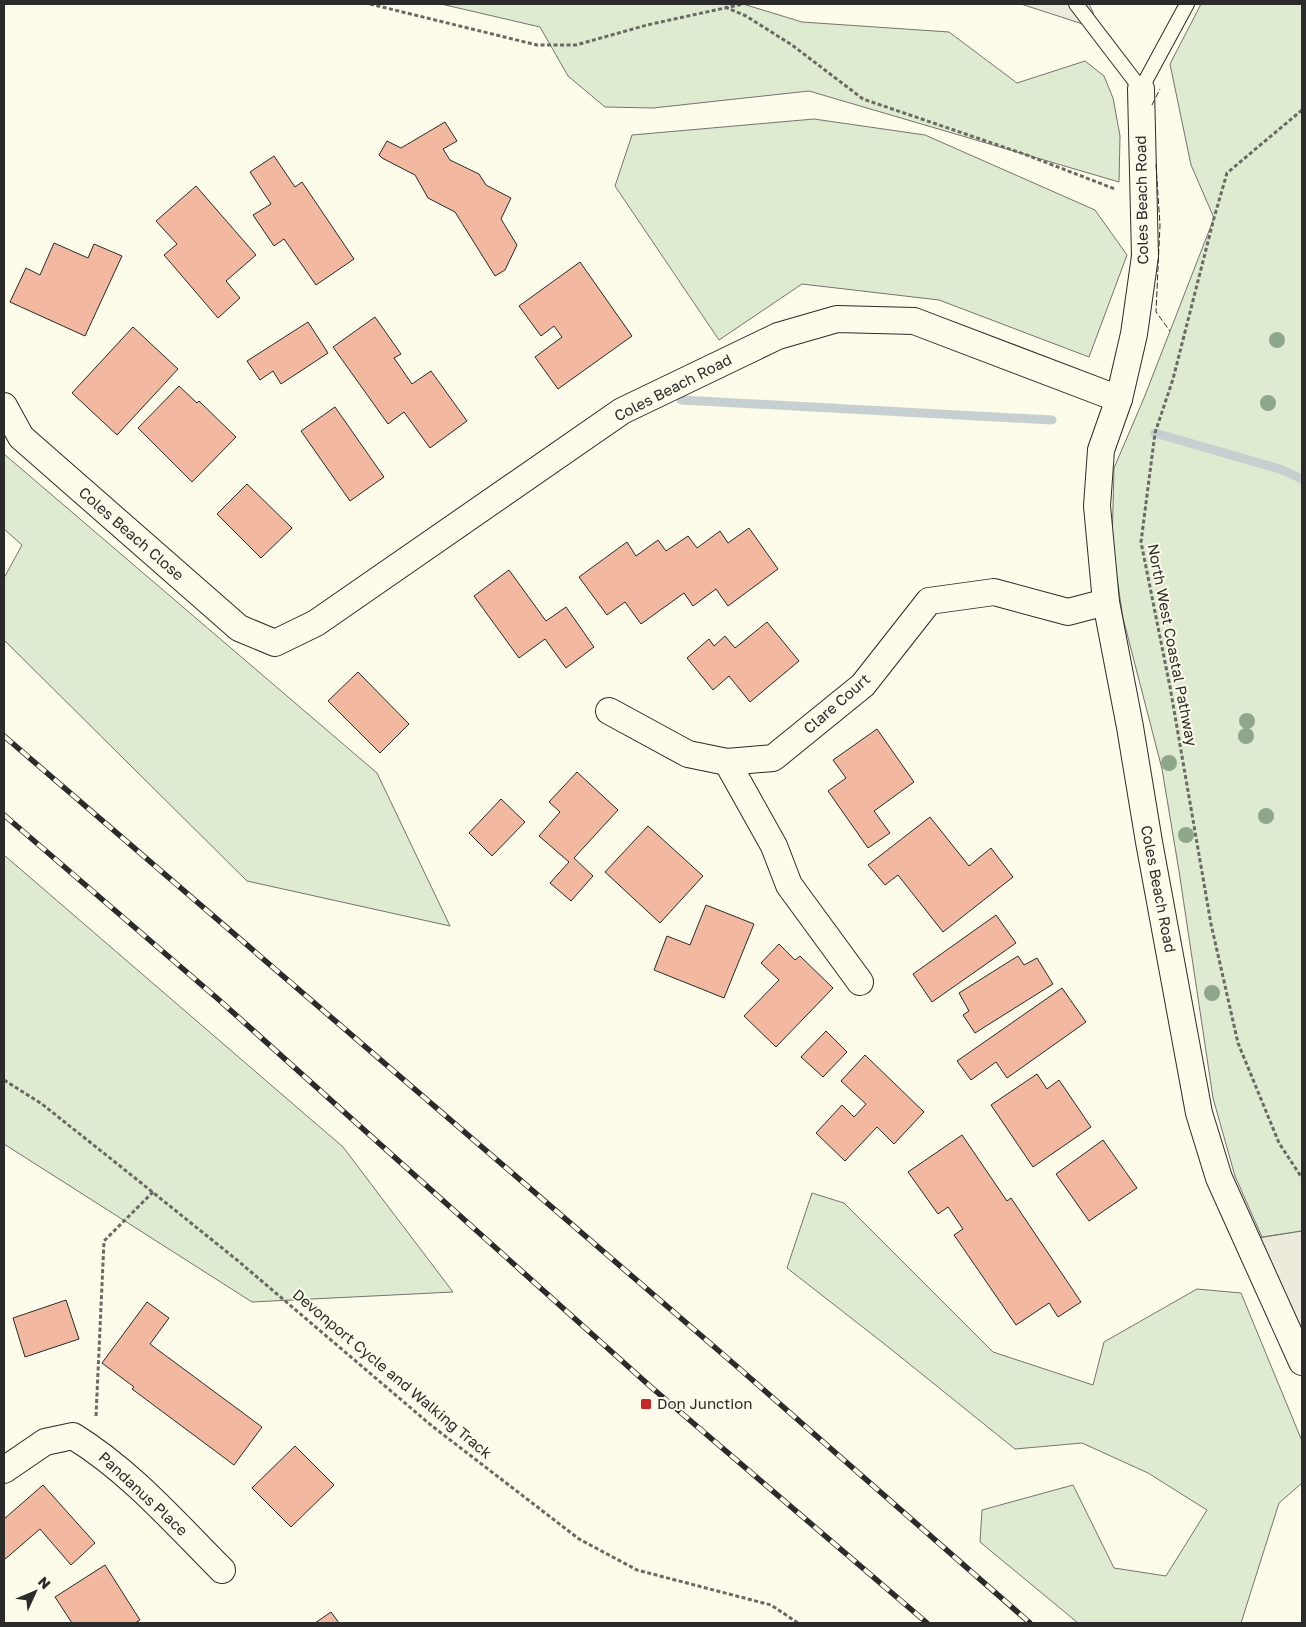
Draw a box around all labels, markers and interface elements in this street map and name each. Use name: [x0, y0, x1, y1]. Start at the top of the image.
street label: Coles Beach Road: [1131, 135, 1151, 265]
street label: Coles Beach Road: [611, 350, 734, 424]
street label: Coles Beach Close: [76, 483, 188, 584]
street label: North West Coastal Pathway: [1145, 542, 1202, 748]
street label: Clare Court: [799, 670, 873, 737]
street label: Coles Beach Road: [1138, 824, 1180, 954]
street label: Devonport Cycle and Walking Track: [290, 1285, 496, 1462]
place label: Don Junction: [657, 1394, 753, 1412]
marker: Don Junction: [639, 1397, 653, 1411]
street label: Pandanus Place: [95, 1447, 192, 1539]
north arrow: [10, 1567, 60, 1617]
text: N: [35, 1573, 55, 1592]

